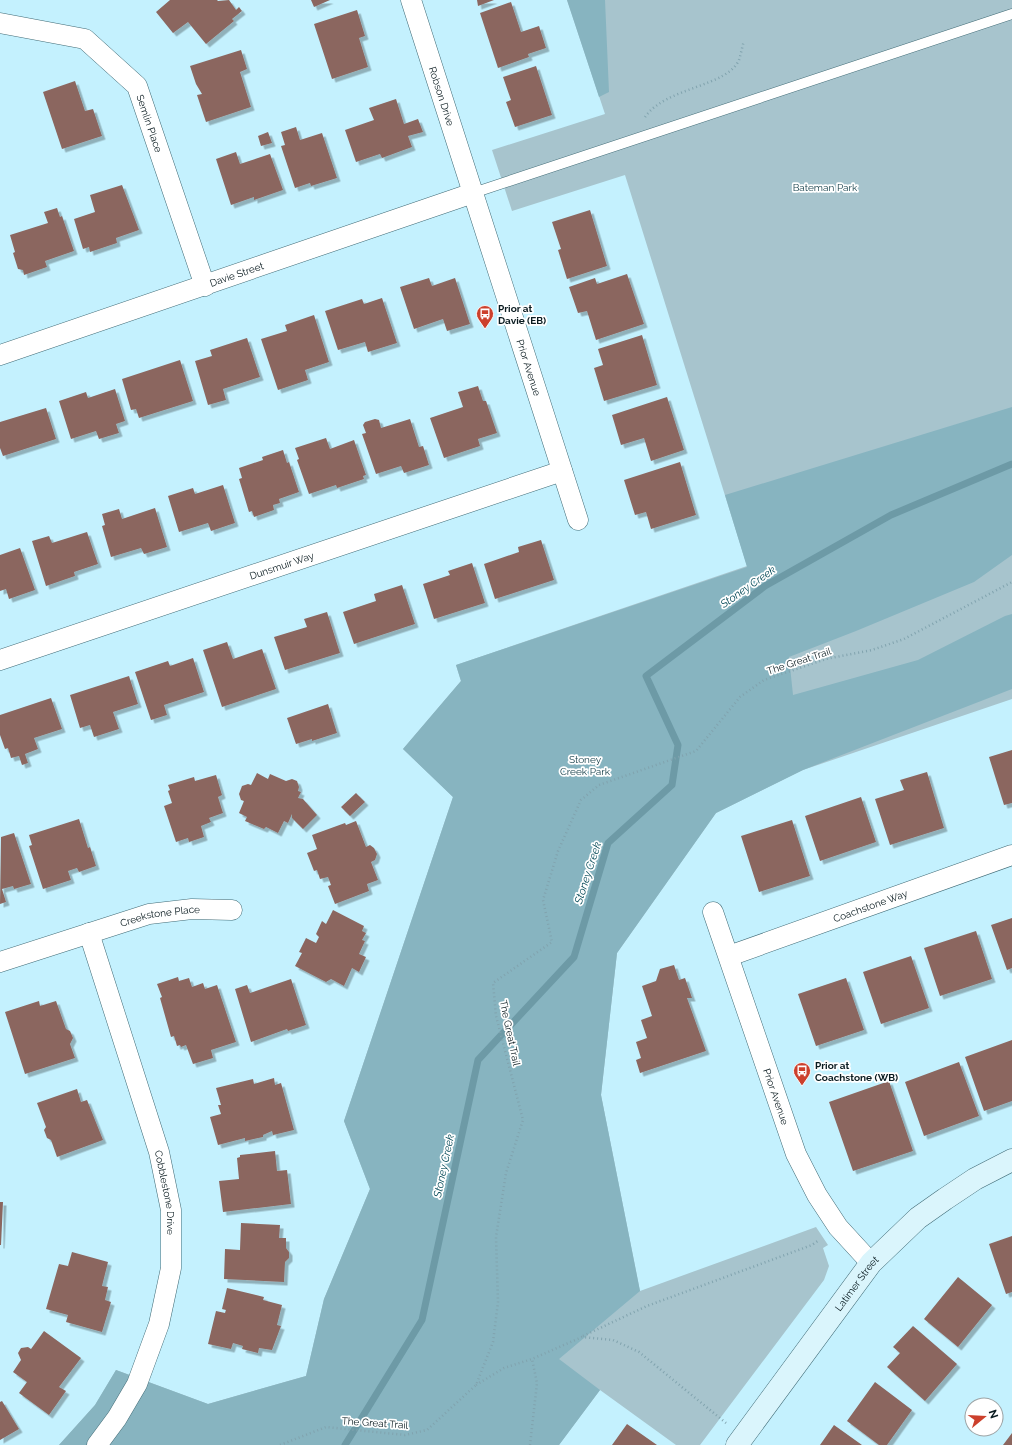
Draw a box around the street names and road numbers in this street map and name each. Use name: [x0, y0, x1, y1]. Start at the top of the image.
street label: Robson Drive: [427, 65, 457, 127]
street label: Semlin Place: [135, 93, 165, 154]
street label: Davie Street: [208, 259, 265, 288]
street label: Prior Avenue: [515, 338, 543, 397]
street label: Dunsmuir Way: [248, 549, 316, 581]
street label: The Great Trail: [766, 645, 833, 677]
street label: Coachstone Way: [832, 887, 910, 924]
street label: Creekstone Place: [119, 903, 200, 929]
street label: The Great Trail: [498, 999, 522, 1067]
street label: Prior Avenue: [762, 1067, 791, 1126]
street label: Cobblestone Drive: [153, 1149, 177, 1235]
street label: Latimer Street: [832, 1253, 881, 1313]
street label: The Great Trail: [341, 1415, 409, 1431]

